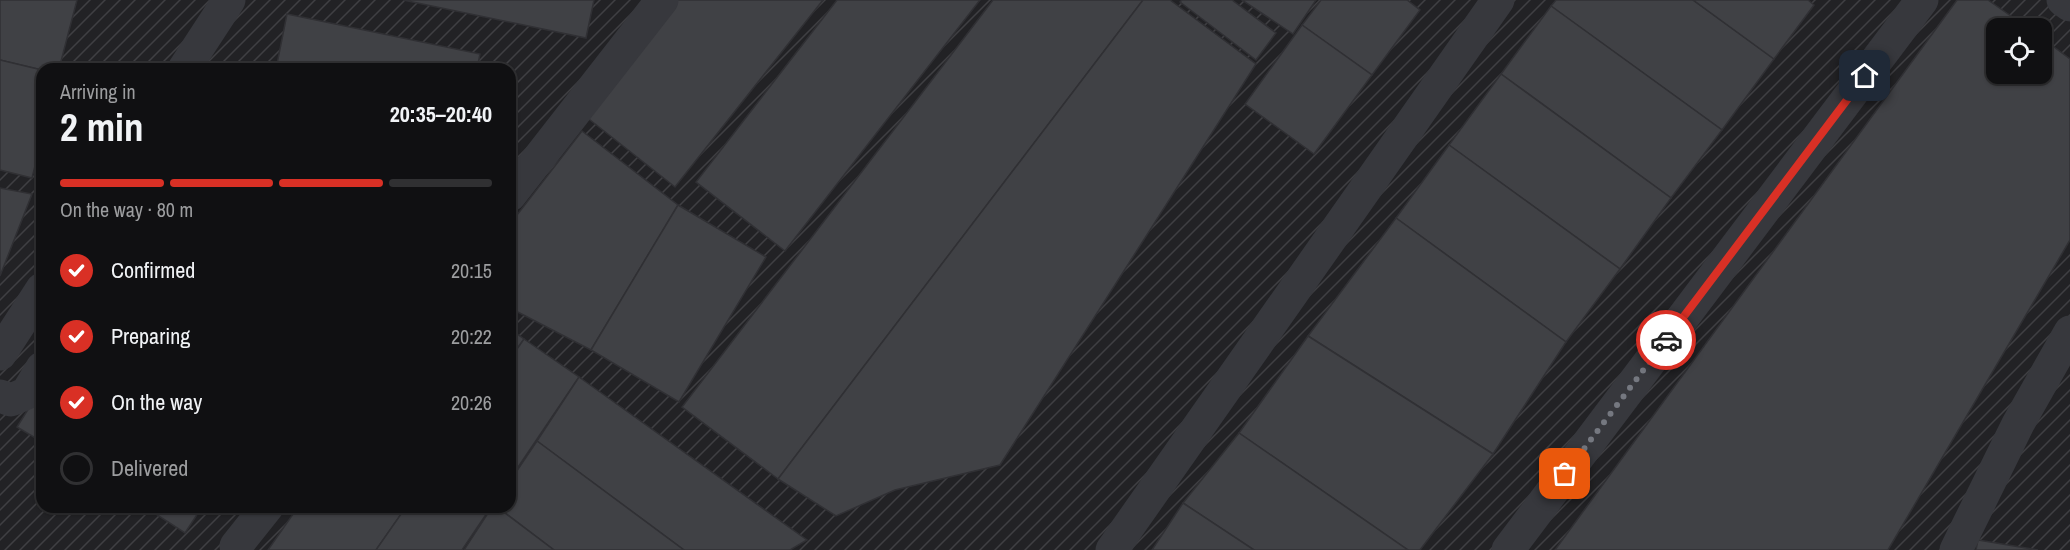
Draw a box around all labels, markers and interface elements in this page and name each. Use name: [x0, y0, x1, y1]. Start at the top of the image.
map controls: [1986, 18, 2052, 84]
button: locate: [1986, 18, 2052, 84]
pin: [1839, 50, 1890, 101]
icon: home: [1848, 59, 1881, 92]
text: Arriving in: [60, 78, 136, 105]
text: 20:35–20:40: [390, 99, 492, 129]
text: 2 min: [60, 101, 144, 153]
text: On the way · 80 m: [60, 196, 193, 223]
icon: check: [60, 254, 93, 287]
text: Confirmed: [111, 255, 195, 285]
text: 20:15: [451, 257, 492, 284]
courier: [1636, 310, 1696, 370]
icon: check: [60, 320, 93, 353]
text: Preparing: [111, 321, 190, 351]
text: 20:22: [451, 323, 492, 350]
icon: car: [1650, 324, 1683, 357]
icon: check: [60, 386, 93, 419]
text: On the way: [111, 387, 202, 417]
text: 20:26: [451, 389, 492, 416]
pin: [1539, 448, 1590, 499]
text: Delivered: [111, 453, 188, 483]
icon: bag: [1548, 457, 1581, 490]

